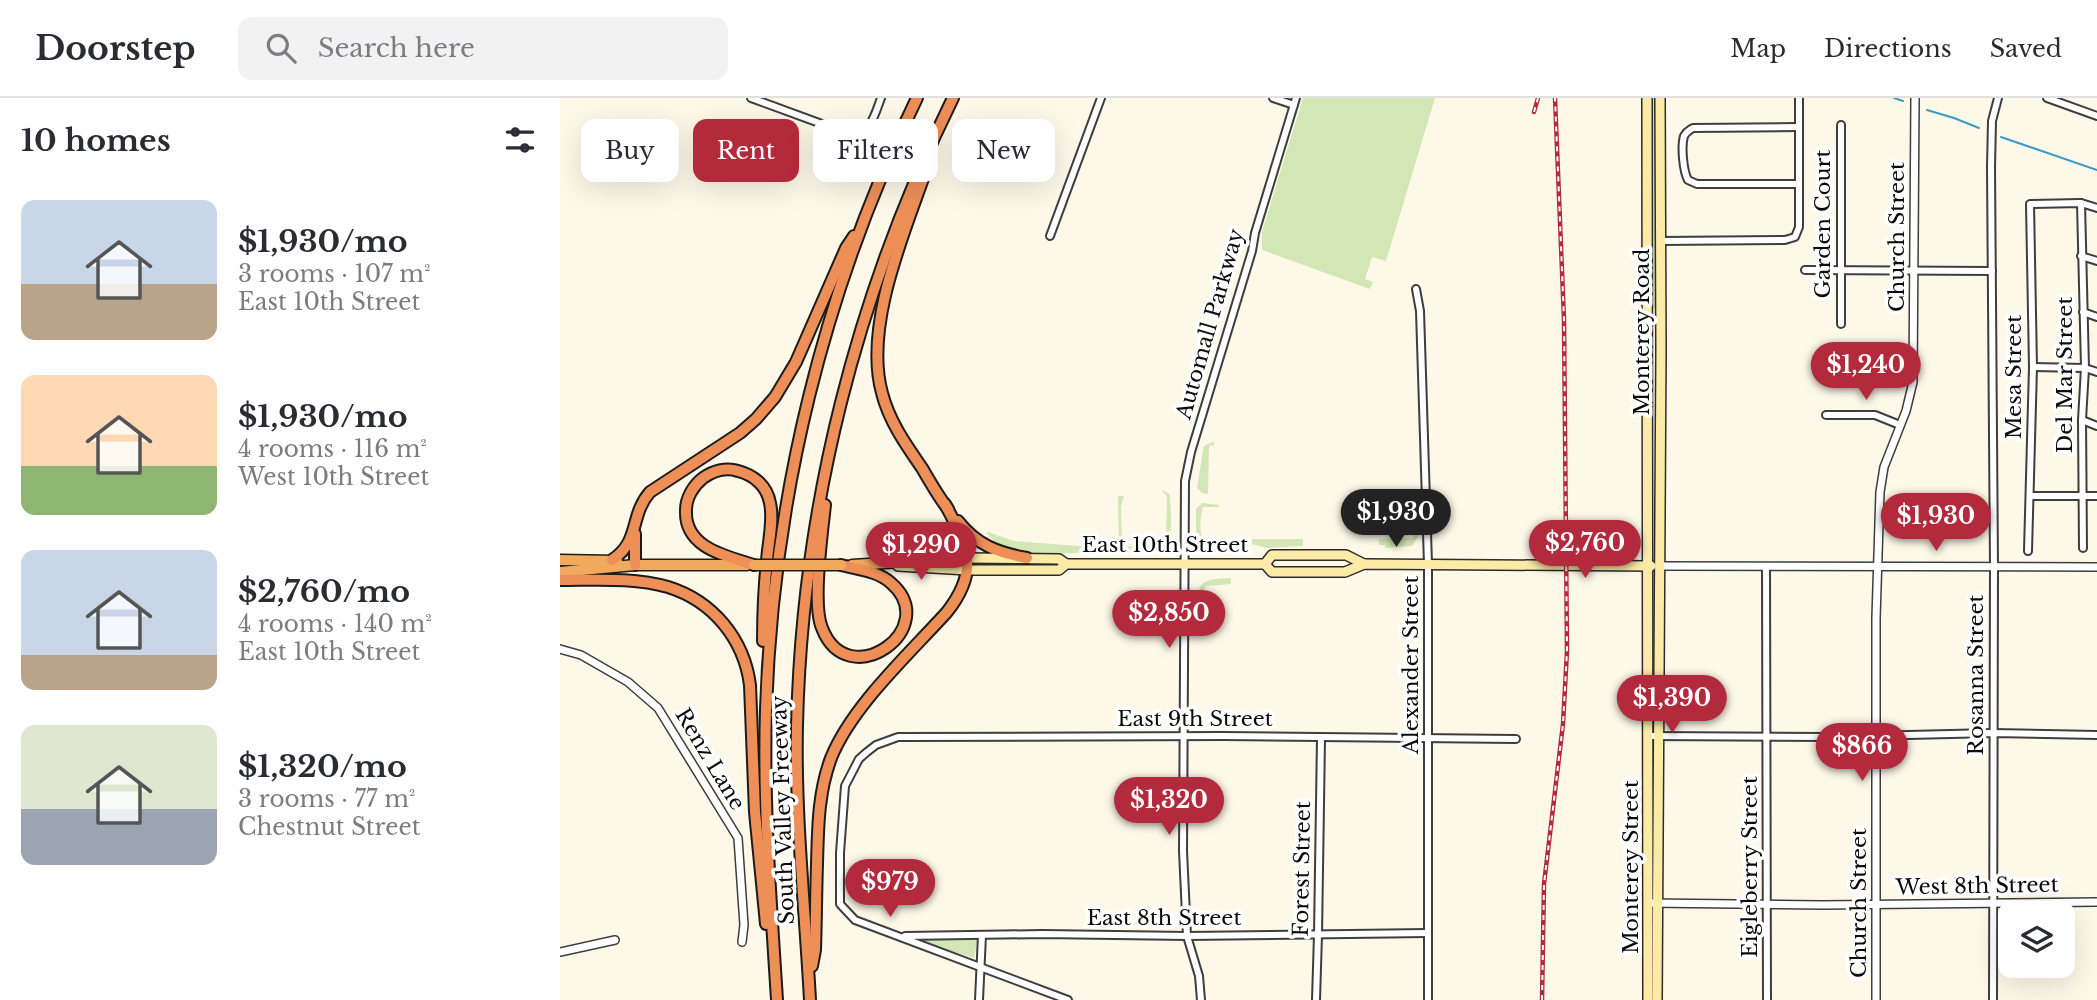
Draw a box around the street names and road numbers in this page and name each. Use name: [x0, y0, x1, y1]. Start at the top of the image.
street label: Garden Court: [1810, 149, 1836, 299]
street label: Church Street: [1884, 162, 1910, 312]
street label: Automall Parkway: [1170, 225, 1250, 423]
street label: Monterey Road: [1629, 249, 1655, 415]
street label: Del Mar Street: [2052, 297, 2078, 453]
street label: Mesa Street: [2001, 315, 2027, 439]
street label: East 10th Street: [1082, 532, 1248, 558]
street label: Alexander Street: [1398, 576, 1424, 755]
street label: Rosanna Street: [1963, 595, 1989, 755]
street label: South Valley Freeway: [766, 695, 800, 925]
street label: Renz Lane: [669, 703, 751, 815]
street label: East 9th Street: [1117, 706, 1273, 732]
street label: Eigleberry Street: [1737, 776, 1763, 958]
street label: Monterey Street: [1618, 780, 1644, 954]
street label: Forest Street: [1288, 801, 1316, 937]
street label: Church Street: [1846, 828, 1872, 978]
street label: West 8th Street: [1894, 872, 2059, 900]
street label: East 8th Street: [1087, 905, 1241, 931]

